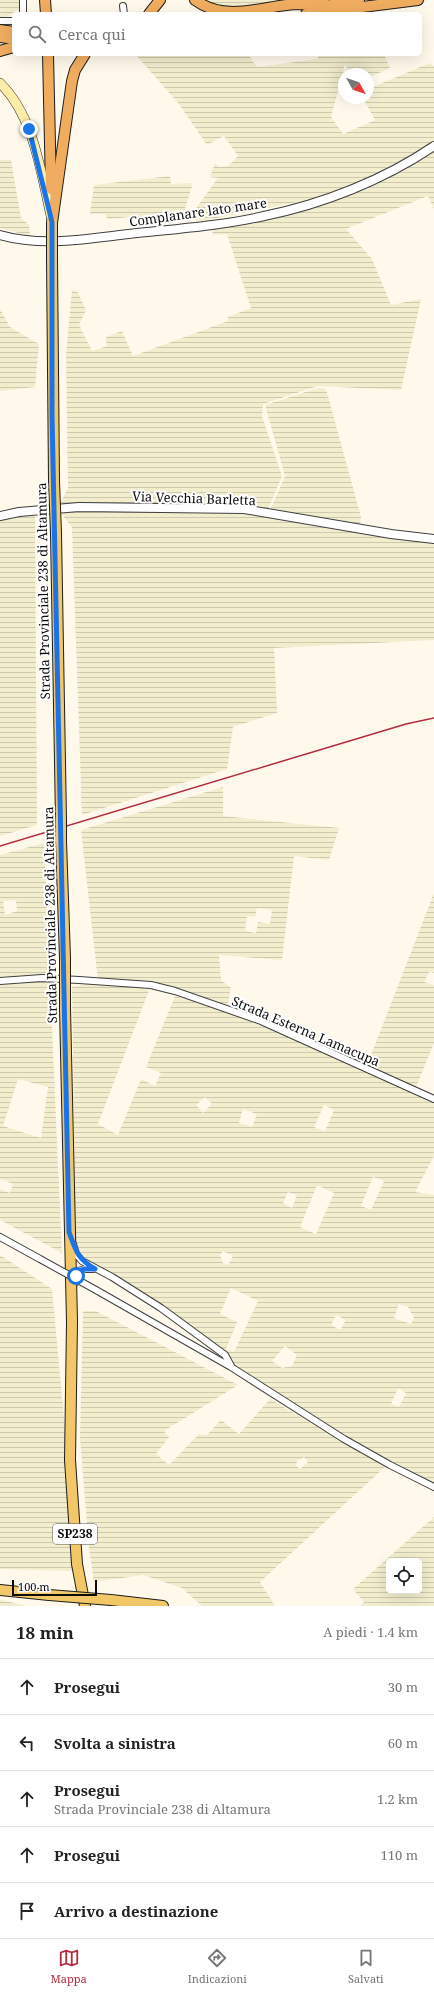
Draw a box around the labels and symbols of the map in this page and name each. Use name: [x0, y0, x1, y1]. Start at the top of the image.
north arrow: [338, 68, 374, 104]
route end: [20, 120, 38, 138]
street label: Complanare lato mare: [128, 193, 268, 231]
street label: Strada Provinciale 238 di Altamura: [32, 482, 54, 700]
street label: Via Vecchia Barletta: [132, 487, 256, 509]
street label: Strada Provinciale 238 di Altamura: [39, 806, 61, 1024]
street label: Strada Esterna Lamacupa: [229, 992, 383, 1070]
route start: [67, 1267, 85, 1285]
road number: SP238: [53, 1524, 97, 1544]
scale bar: [12, 1578, 97, 1597]

